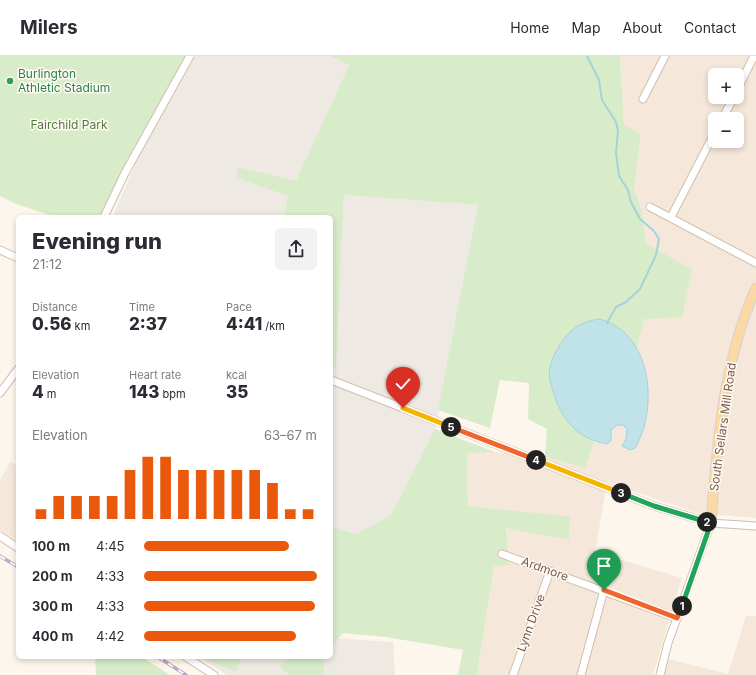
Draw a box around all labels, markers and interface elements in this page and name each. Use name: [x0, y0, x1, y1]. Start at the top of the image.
text: Milers: [20, 16, 78, 39]
text: Home: [510, 19, 549, 36]
text: Map: [571, 19, 601, 36]
text: About: [623, 19, 662, 36]
text: Contact: [684, 19, 736, 36]
place label: Burlington Athletic Stadium: [18, 66, 110, 95]
map controls: [708, 68, 744, 148]
button: +: [708, 68, 744, 104]
marker: Burlington Athletic Stadium: [5, 76, 15, 86]
button: −: [708, 112, 744, 148]
park label: Fairchild Park: [31, 117, 108, 132]
text: Evening run: [32, 228, 162, 254]
button: share: [275, 228, 317, 270]
text: 21:12: [32, 256, 62, 272]
text: Distance: [32, 300, 77, 314]
text: Time: [129, 300, 155, 314]
text: Pace: [226, 300, 252, 314]
text: 0.56: [32, 314, 72, 334]
text: 2:37: [129, 314, 167, 334]
text: 4:41: [226, 314, 262, 334]
text: km: [72, 319, 90, 333]
text: /km: [262, 319, 285, 333]
street label: South Sellars Mill Road: [706, 362, 739, 492]
pin: [386, 367, 420, 408]
text: Elevation: [32, 368, 79, 382]
text: Heart rate: [129, 368, 181, 382]
text: kcal: [226, 368, 247, 382]
icon: check: [392, 373, 414, 395]
text: 4: [32, 382, 44, 402]
text: 143: [129, 382, 159, 402]
text: 35: [226, 382, 248, 402]
text: m: [44, 387, 56, 401]
text: bpm: [159, 387, 186, 401]
pin: 5: [441, 417, 461, 437]
text: 5: [447, 420, 455, 434]
text: Elevation: [32, 427, 88, 443]
text: 63–67 m: [264, 427, 317, 443]
pin: 4: [526, 450, 546, 470]
text: 4: [532, 453, 540, 467]
pin: 3: [611, 483, 631, 503]
text: 3: [617, 486, 625, 500]
pin: 2: [697, 512, 717, 532]
text: 2: [704, 515, 710, 529]
text: 100 m: [32, 538, 70, 554]
text: 4:45: [96, 538, 124, 554]
pin: [587, 549, 621, 590]
street label: Ardmore: [520, 553, 571, 584]
icon: arrive: [593, 555, 615, 577]
text: 200 m: [32, 568, 73, 584]
text: 4:33: [96, 568, 124, 584]
street label: Lynn Drive: [513, 592, 548, 654]
pin: 1: [672, 596, 692, 616]
text: 300 m: [32, 598, 73, 614]
text: 4:33: [96, 598, 124, 614]
text: 1: [680, 599, 684, 613]
text: 400 m: [32, 628, 73, 644]
text: 4:42: [96, 628, 124, 644]

